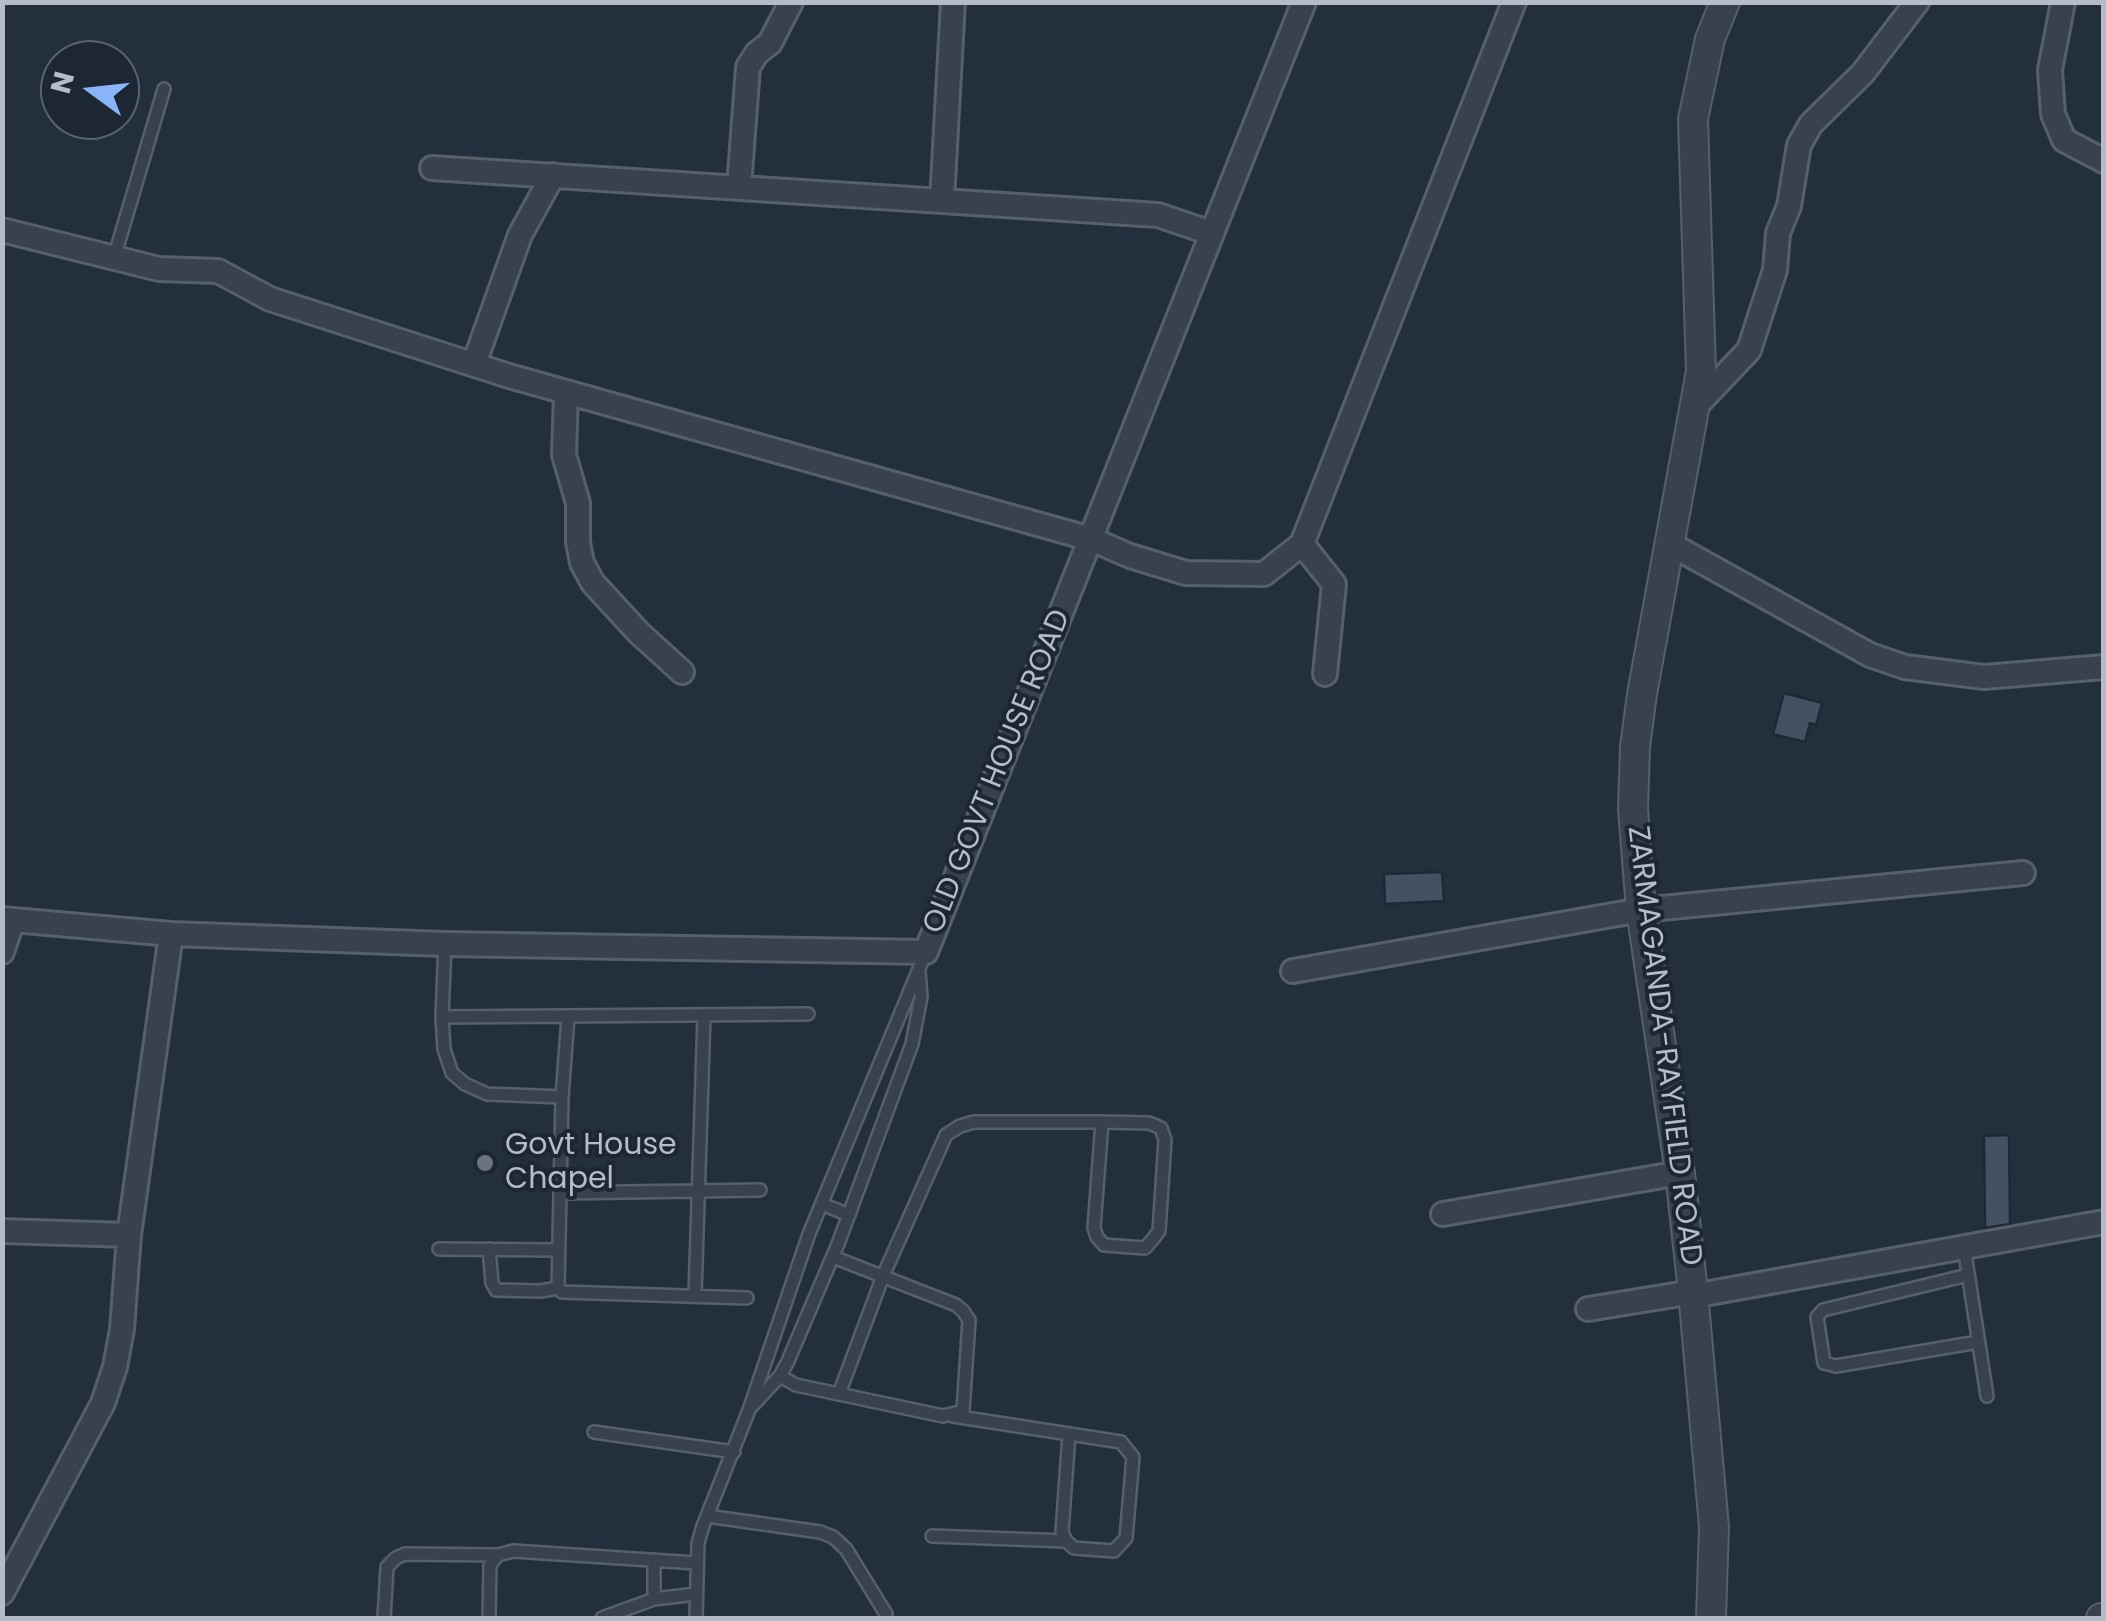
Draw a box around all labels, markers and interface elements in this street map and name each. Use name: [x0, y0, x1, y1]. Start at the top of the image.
north arrow: [40, 40, 140, 140]
text: N: [41, 67, 84, 98]
street label: OLD GOVT HOUSE ROAD: [916, 605, 1080, 939]
street label: ZARMAGANDA-RAYFIELD ROAD: [1618, 824, 1708, 1268]
place label: Govt House Chapel: [505, 1128, 677, 1198]
marker: Govt House Chapel: [474, 1152, 496, 1174]

